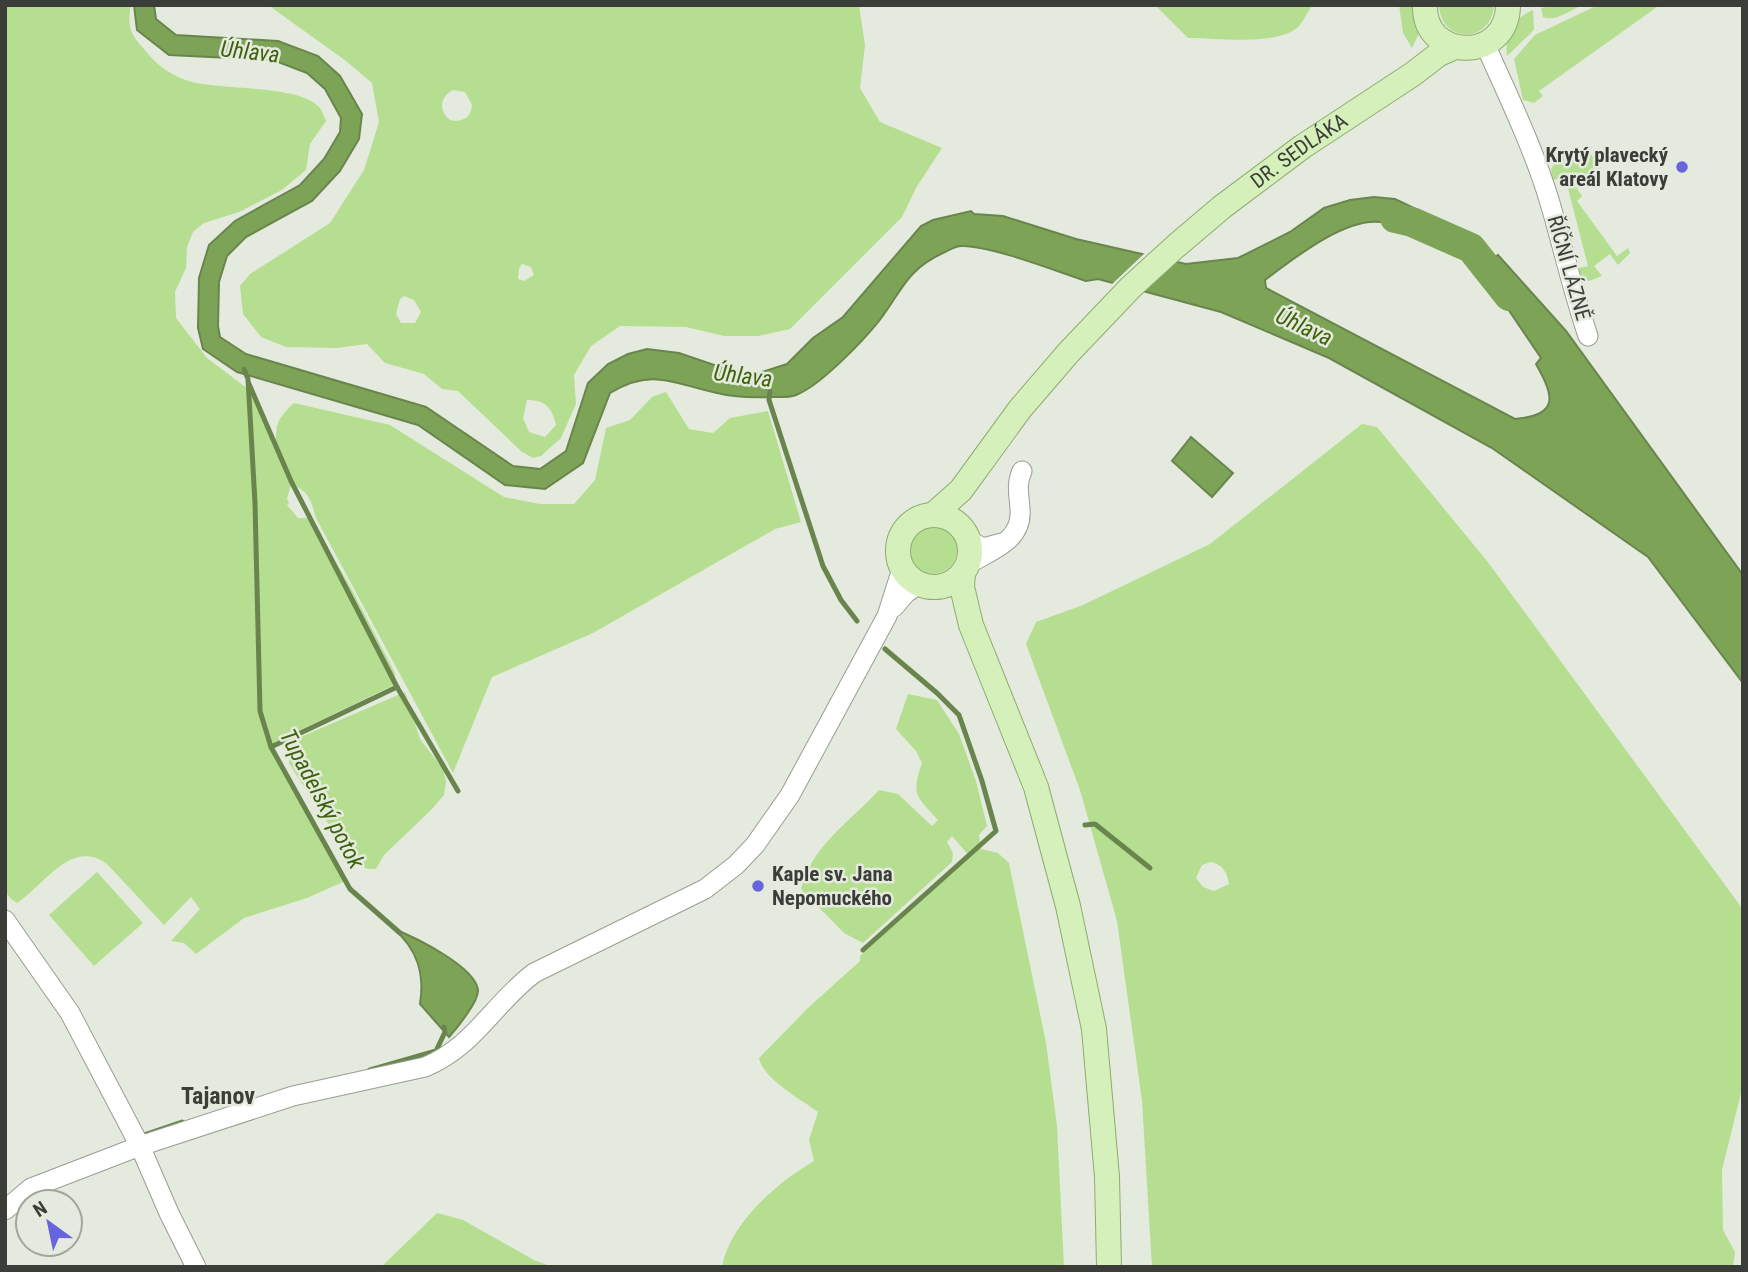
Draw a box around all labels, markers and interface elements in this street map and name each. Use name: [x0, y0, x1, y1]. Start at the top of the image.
water label: Úhlava: [219, 34, 281, 69]
street label: DR. SEDLÁKA: [1246, 108, 1352, 193]
place label: Krytý plavecký areál Klatovy: [1545, 143, 1669, 191]
marker: Krytý plavecký areál Klatovy: [1674, 159, 1690, 175]
street label: ŘÍČNÍ LÁZNĚ: [1543, 213, 1595, 323]
water label: Úhlava: [1272, 301, 1337, 352]
water label: Úhlava: [712, 358, 774, 393]
water label: Tupadelský potok: [274, 725, 371, 874]
place label: Kaple sv. Jana Nepomuckého: [772, 862, 893, 910]
marker: Kaple sv. Jana Nepomuckého: [750, 878, 766, 894]
district label: Tajanov: [181, 1082, 255, 1110]
north arrow: [14, 1188, 84, 1258]
text: N: [29, 1196, 51, 1222]

